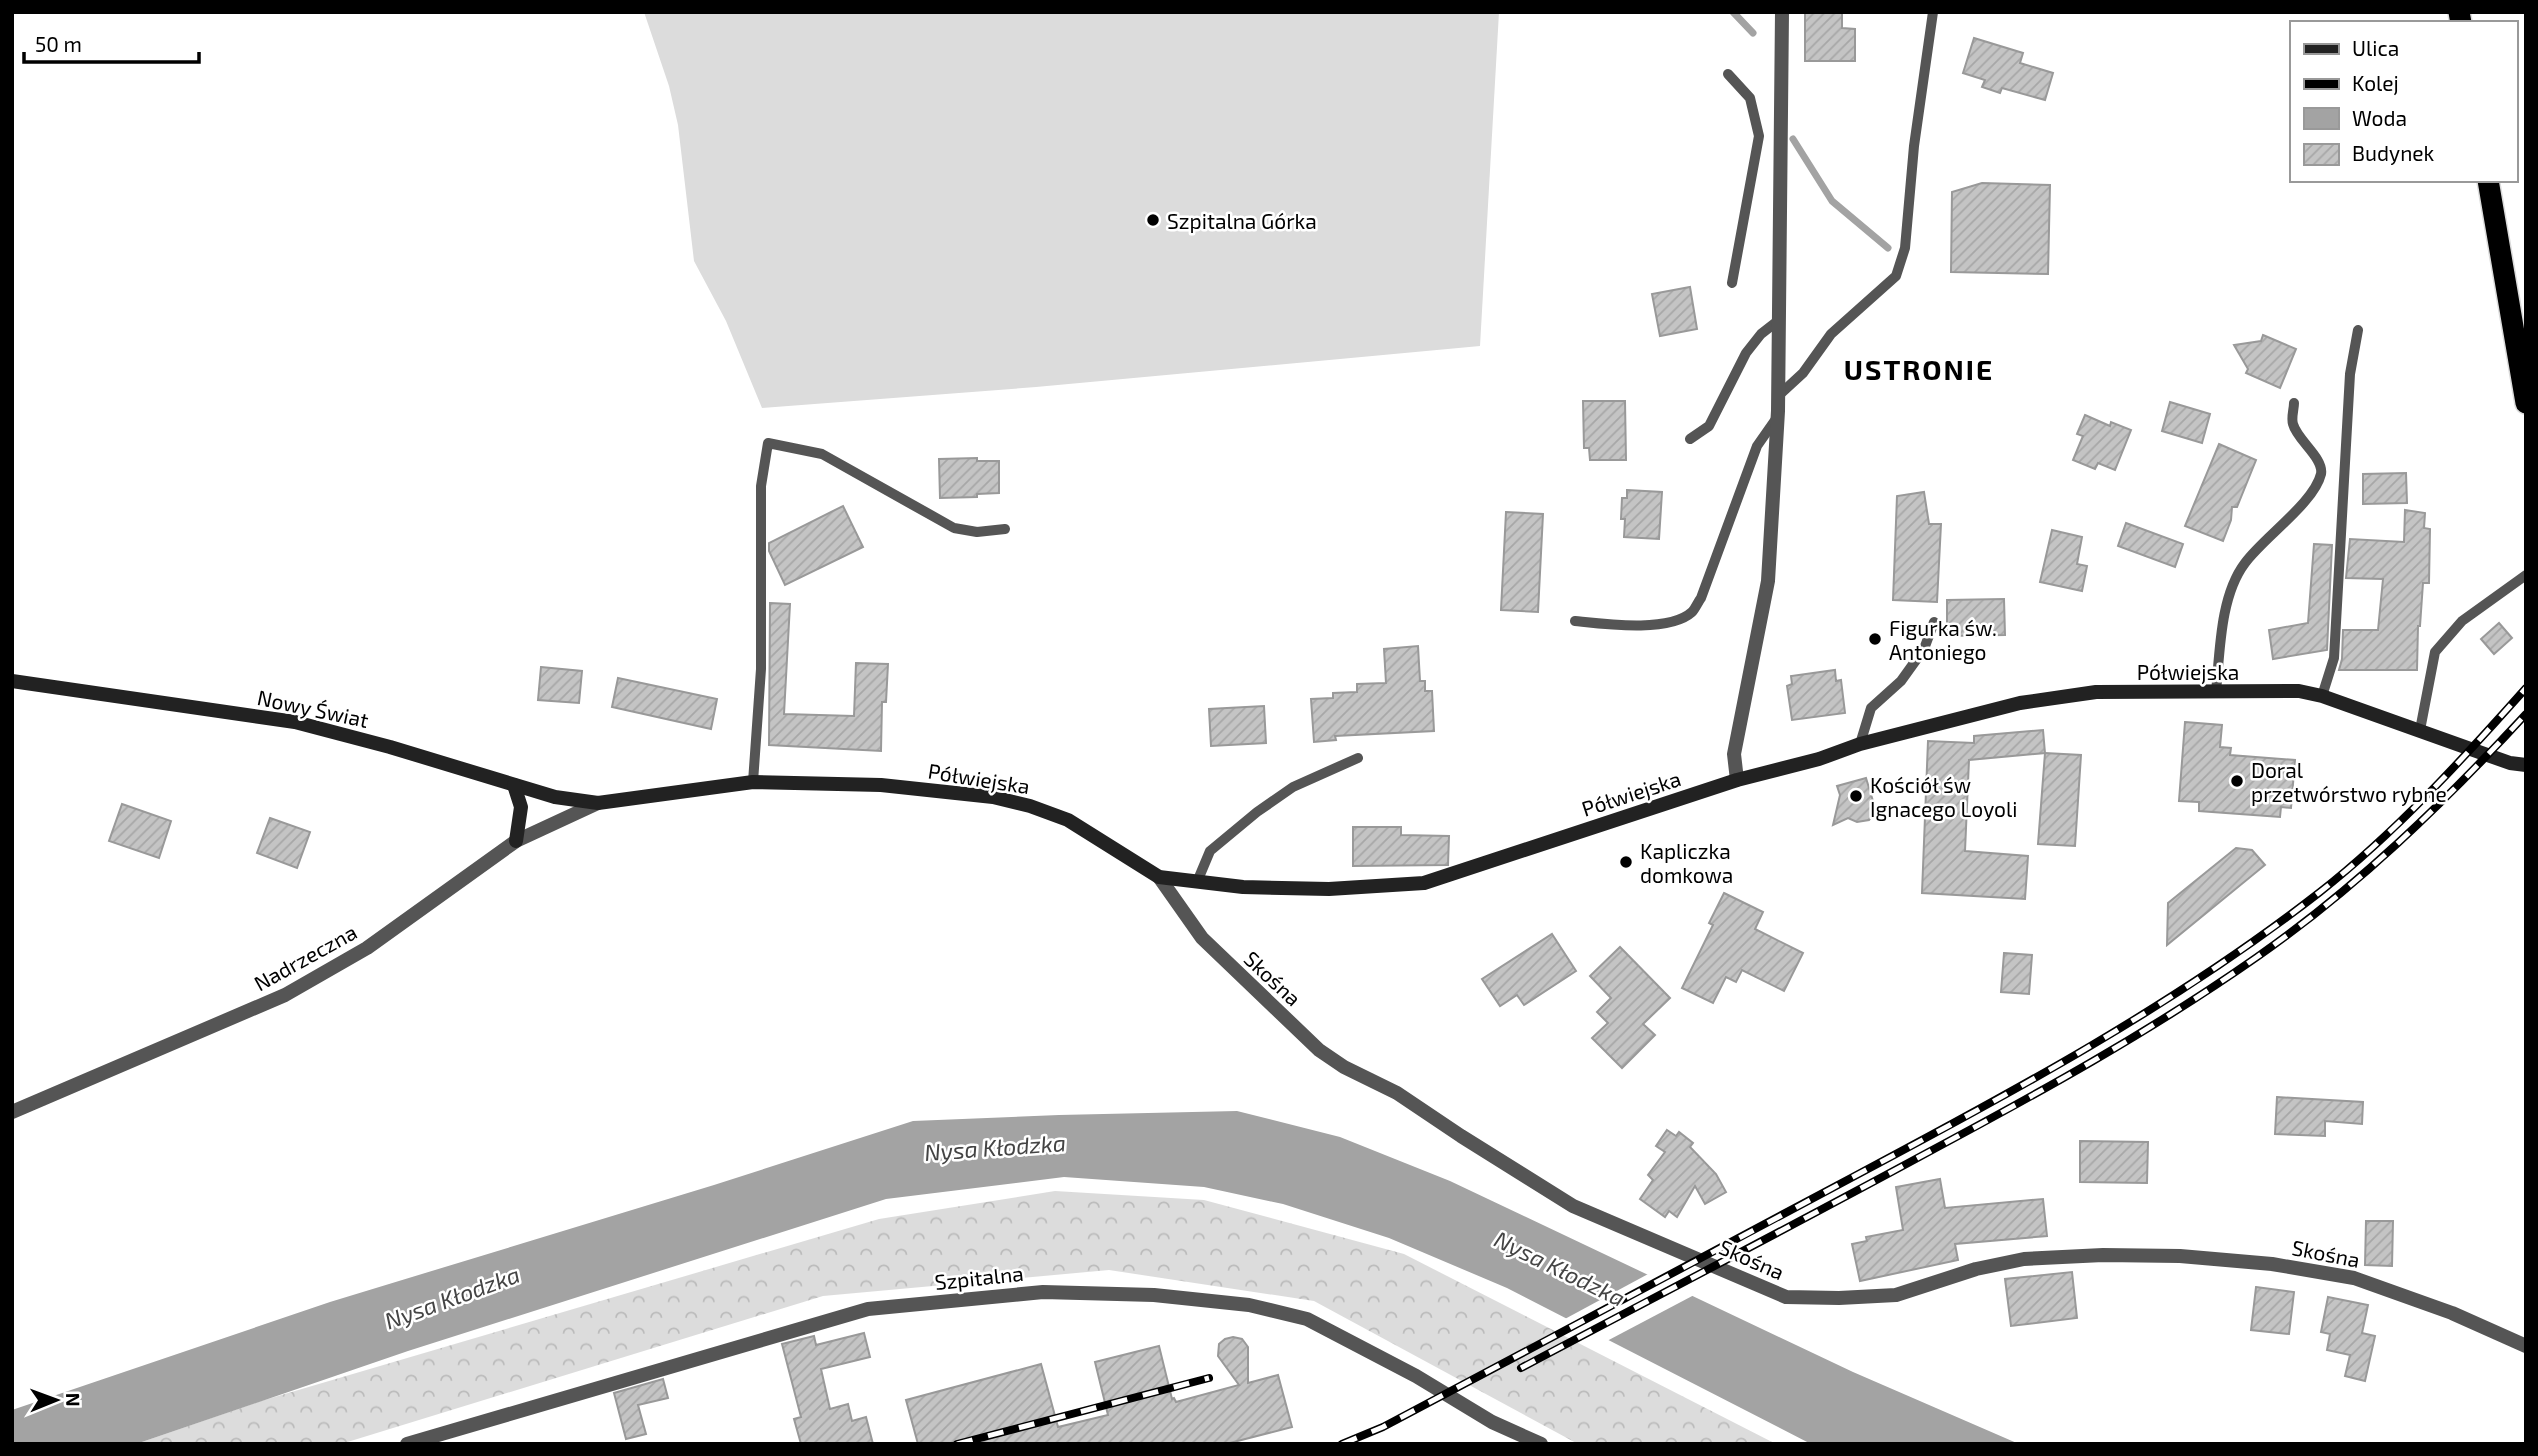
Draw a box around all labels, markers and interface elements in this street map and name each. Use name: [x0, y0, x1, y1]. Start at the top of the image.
scale bar: [24, 21, 200, 65]
legend: [2290, 21, 2517, 182]
text: 50 m: [35, 31, 82, 56]
text: Ulica: [2352, 35, 2399, 60]
text: Kolej: [2352, 70, 2399, 96]
text: Woda: [2352, 105, 2407, 130]
text: Budynek: [2352, 140, 2435, 165]
place label: Szpitalna Górka: [1167, 208, 1317, 233]
marker: Szpitalna Górka: [1145, 212, 1161, 228]
district label: USTRONIE: [1844, 352, 1994, 386]
place label: Figurka św. Antoniego: [1889, 615, 1997, 664]
marker: Figurka św. Antoniego: [1867, 631, 1883, 647]
street label: Półwiejska: [2137, 659, 2239, 685]
street label: Nowy Świat: [255, 684, 371, 732]
place label: Doral przetwórstwo rybne: [2251, 757, 2447, 806]
street label: Półwiejska: [926, 758, 1032, 799]
street label: Półwiejska: [1578, 765, 1684, 822]
place label: Kościół św Ignacego Loyoli: [1870, 772, 2017, 821]
marker: Doral przetwórstwo rybne: [2229, 773, 2245, 789]
marker: Kościół św Ignacego Loyoli: [1848, 788, 1864, 804]
place label: Kapliczka domkowa: [1640, 838, 1733, 887]
marker: Kapliczka domkowa: [1618, 854, 1634, 870]
street label: Nadrzeczna: [249, 919, 361, 995]
street label: Skośna: [1239, 946, 1307, 1010]
water label: Nysa Kłodzka: [923, 1128, 1067, 1166]
water label: Nysa Kłodzka: [1490, 1224, 1630, 1312]
street label: Skośna: [1716, 1234, 1788, 1284]
street label: Skośna: [2290, 1234, 2362, 1272]
water label: Nysa Kłodzka: [381, 1260, 523, 1334]
street label: Szpitalna: [933, 1260, 1025, 1294]
north arrow: [21, 1365, 91, 1435]
text: N: [62, 1393, 85, 1407]

